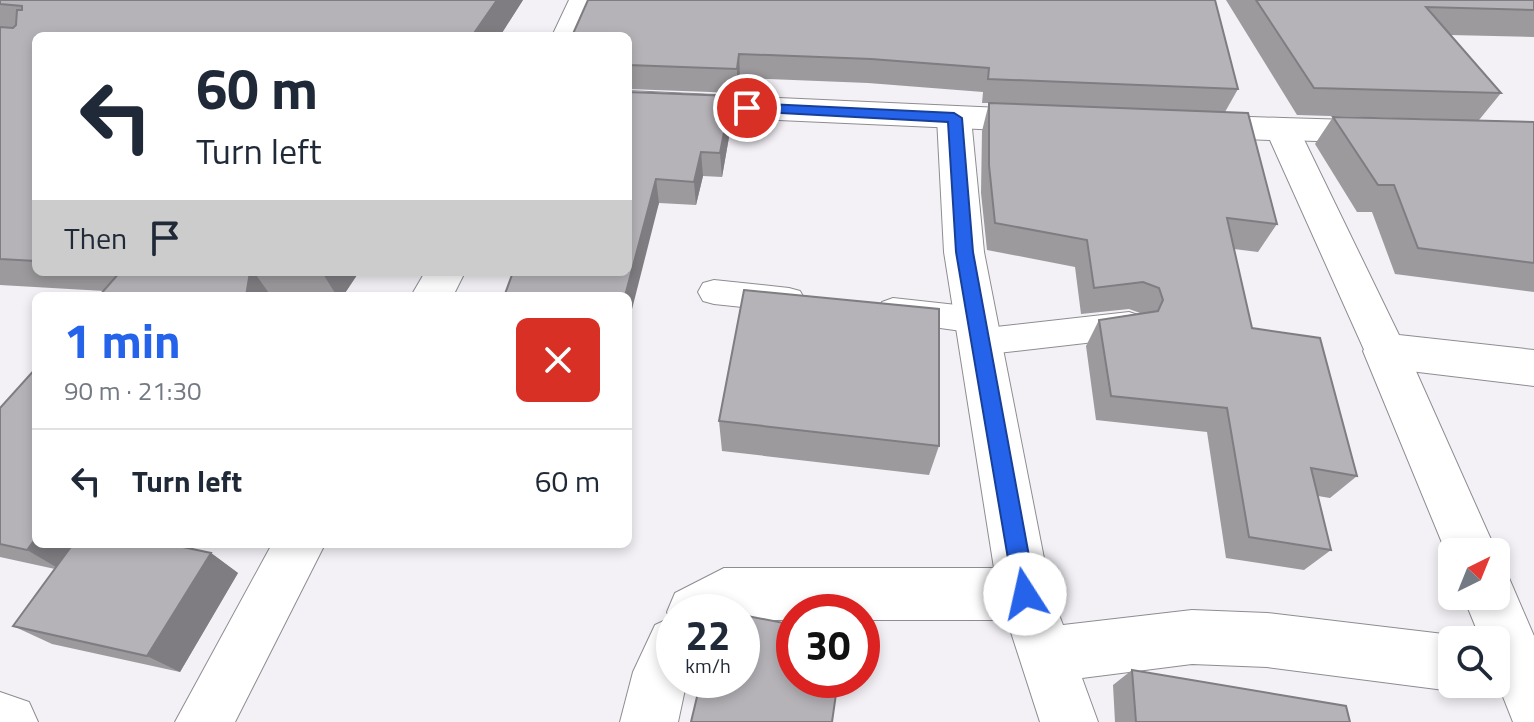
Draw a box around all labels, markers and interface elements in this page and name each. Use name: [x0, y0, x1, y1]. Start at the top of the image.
text: 60 m: [196, 46, 318, 131]
icon: left: [64, 64, 168, 168]
pin: [713, 74, 781, 142]
icon: arrive: [725, 86, 769, 130]
text: Turn left: [196, 123, 322, 178]
text: Then: [64, 215, 127, 261]
icon: arrive: [143, 216, 187, 260]
text: 1 min: [64, 304, 181, 377]
button: close: [516, 318, 600, 402]
text: 90 m · 21:30: [64, 371, 202, 410]
text: Turn left: [132, 458, 242, 504]
text: 60 m: [535, 458, 600, 504]
icon: left: [64, 459, 108, 503]
north arrow: [1438, 538, 1510, 610]
map controls: [1438, 538, 1510, 698]
position arrow: [983, 552, 1067, 636]
speed limit sign: 30: [776, 594, 880, 698]
text: 22: [686, 605, 730, 666]
button: search: [1438, 626, 1510, 698]
text: km/h: [685, 650, 731, 681]

